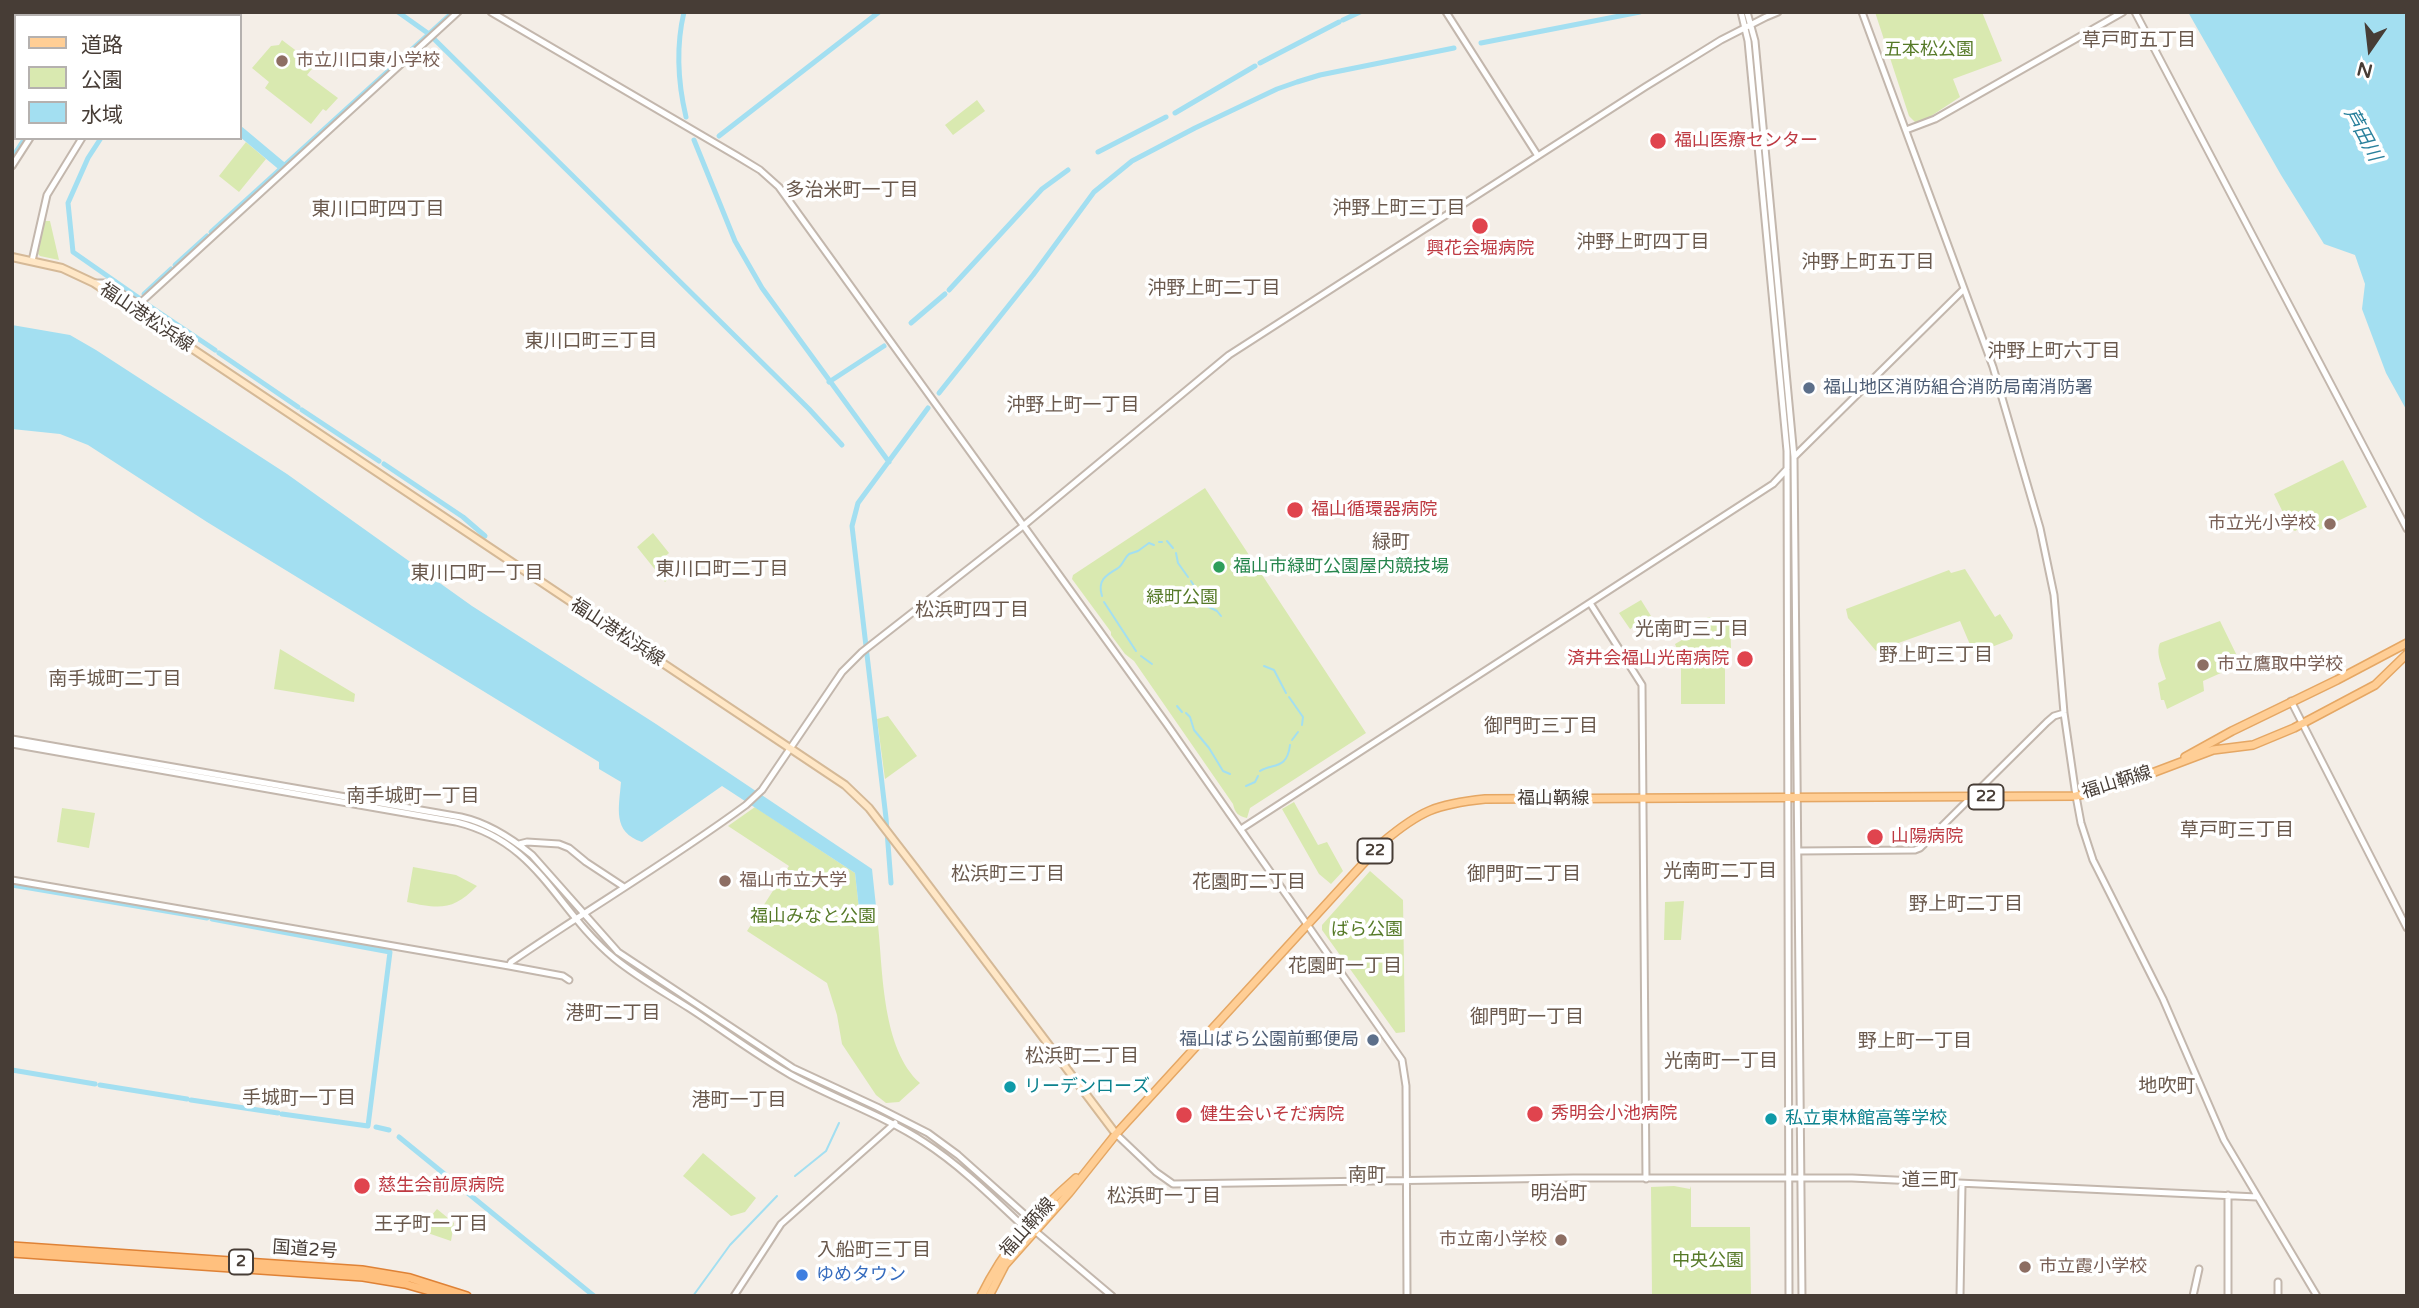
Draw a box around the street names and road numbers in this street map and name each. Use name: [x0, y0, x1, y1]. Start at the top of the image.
street label: 福山港松浜線: [95, 279, 197, 357]
street label: 福山港松浜線: [566, 595, 668, 671]
street label: 福山鞆線: [2079, 762, 2155, 804]
road number: 22: [1968, 784, 2004, 810]
street label: 福山鞆線: [1517, 788, 1589, 810]
road number: 22: [1358, 838, 1392, 864]
street label: 福山鞆線: [996, 1194, 1060, 1262]
street label: 国道2号: [272, 1237, 338, 1263]
road number: 2: [229, 1250, 253, 1274]

